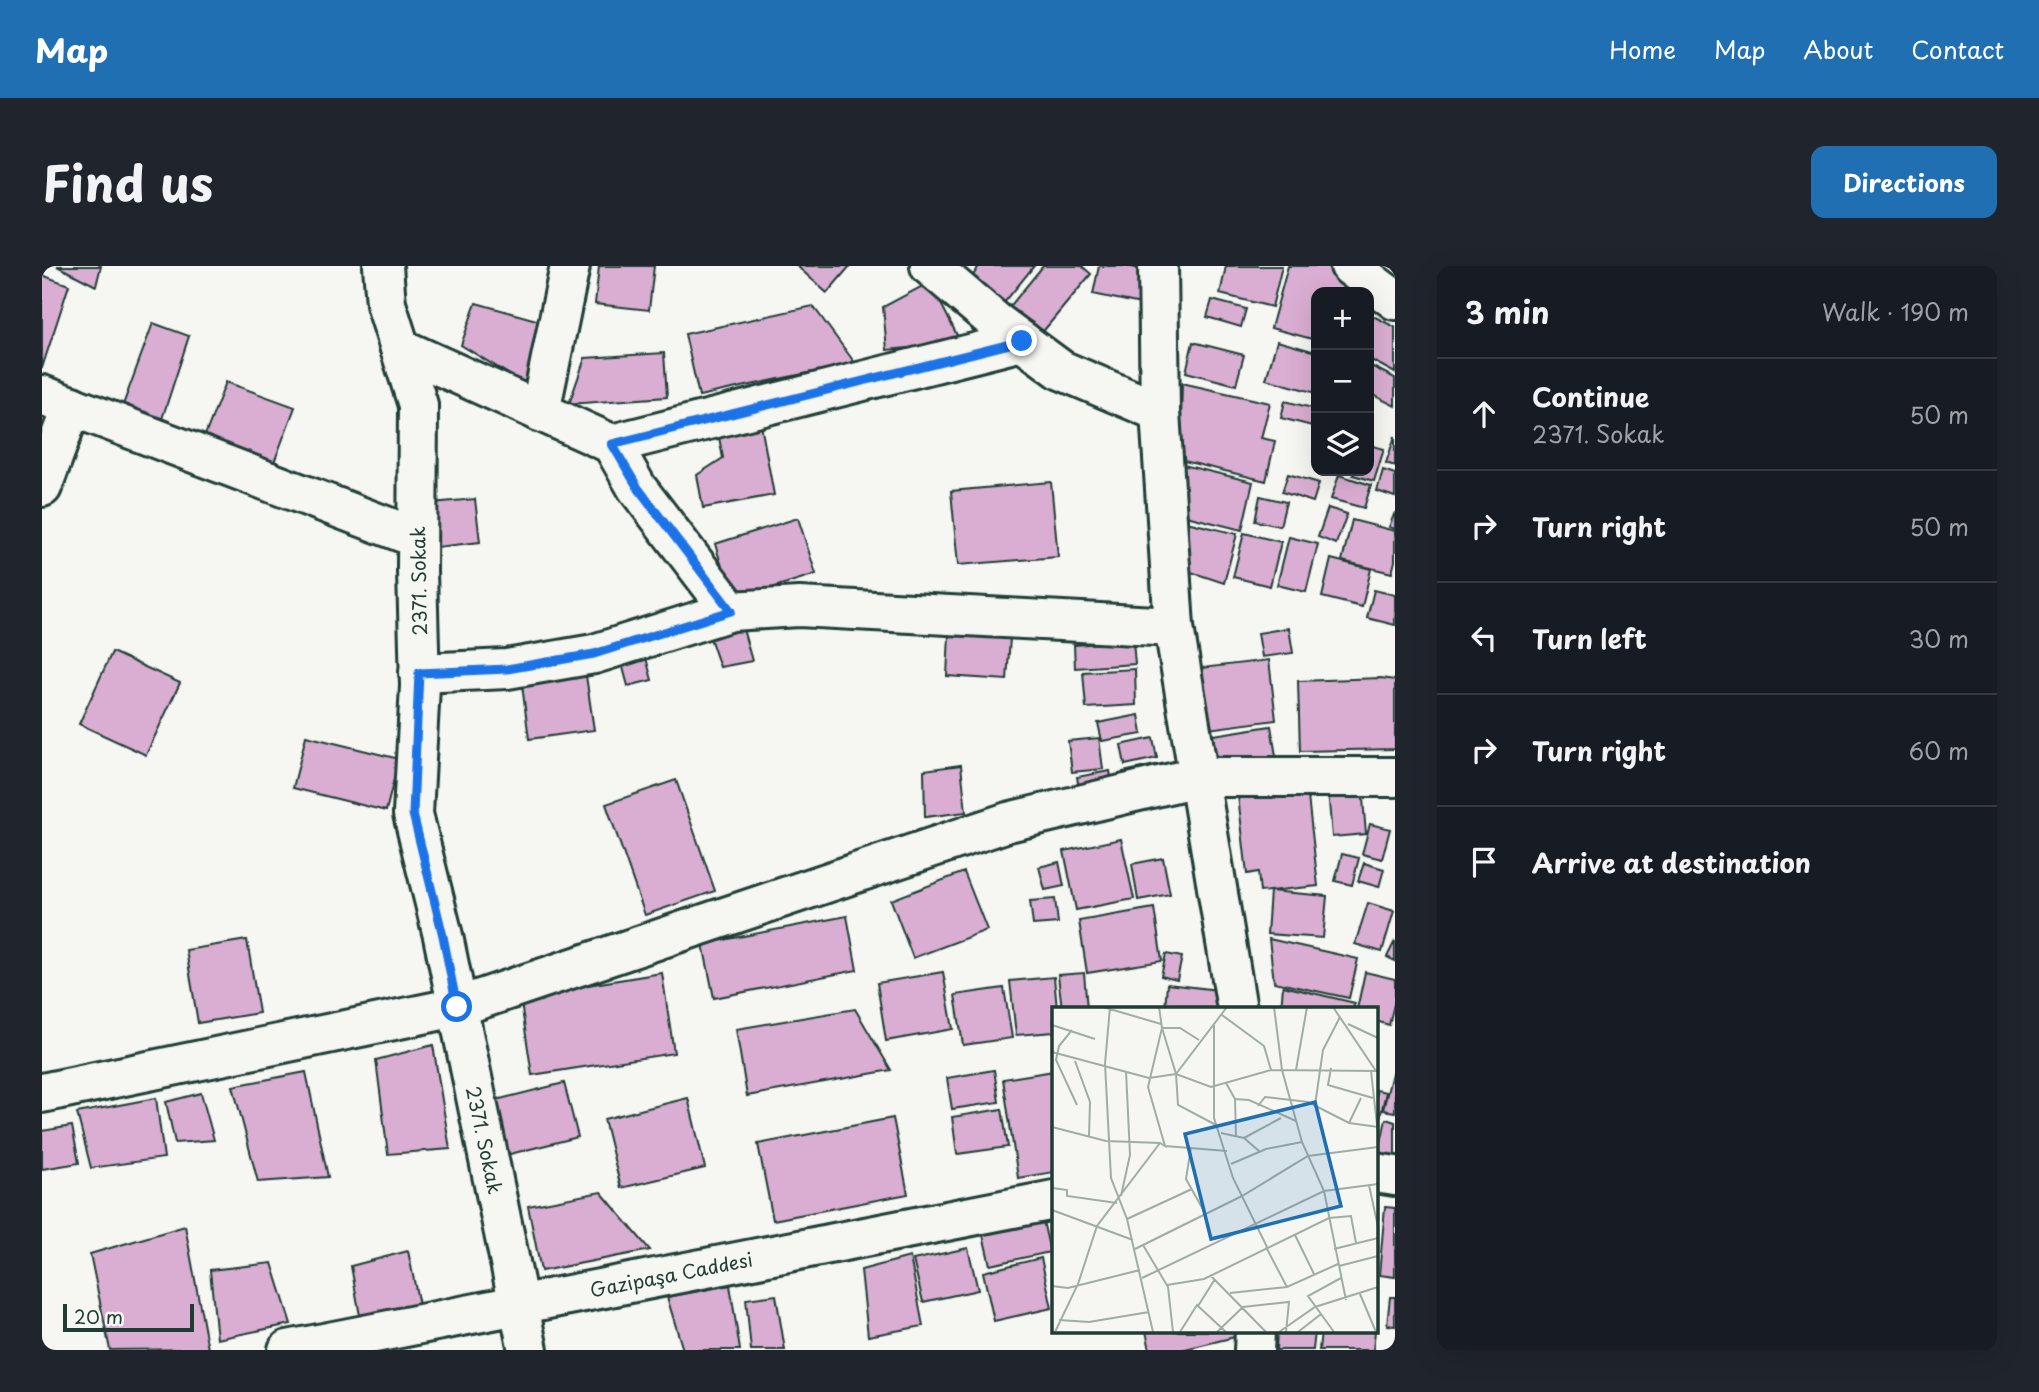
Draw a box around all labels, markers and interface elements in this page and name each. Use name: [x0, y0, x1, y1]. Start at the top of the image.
text: Map: [35, 24, 108, 74]
text: Home: [1609, 31, 1676, 67]
text: Map: [1714, 31, 1765, 67]
text: About: [1803, 31, 1873, 67]
text: Contact: [1911, 31, 2004, 67]
text: Find us: [42, 145, 213, 219]
button: Directions: [1811, 146, 1997, 218]
map controls: [1311, 287, 1374, 476]
button: +: [1311, 287, 1374, 350]
text: 3 min: [1465, 289, 1550, 334]
text: Walk · 190 m: [1822, 294, 1969, 329]
route end: [1006, 325, 1037, 356]
button: −: [1311, 350, 1374, 413]
text: Continue: [1532, 377, 1649, 416]
icon: ahead: [1465, 395, 1503, 433]
text: 50 m: [1909, 397, 1969, 432]
button: layers: [1311, 413, 1374, 476]
text: 2371. Sokak: [1532, 416, 1665, 451]
icon: right: [1465, 507, 1503, 545]
text: Turn right: [1532, 507, 1666, 546]
text: 50 m: [1909, 509, 1969, 544]
street label: 2371. Sokak: [403, 526, 433, 636]
icon: left: [1465, 619, 1503, 657]
text: Turn left: [1532, 619, 1647, 658]
text: 30 m: [1908, 621, 1969, 656]
icon: right: [1465, 731, 1503, 769]
text: Turn right: [1532, 731, 1666, 770]
text: 60 m: [1909, 733, 1969, 768]
icon: arrive: [1465, 843, 1503, 881]
text: Arrive at destination: [1532, 843, 1811, 882]
route start: [441, 991, 472, 1022]
inset map: [1052, 1007, 1378, 1332]
street label: 2371. Sokak: [460, 1084, 510, 1197]
street label: Gazipaşa Caddesi: [587, 1244, 755, 1304]
scale bar: [63, 1301, 194, 1333]
text: 20 m: [74, 1302, 123, 1330]

